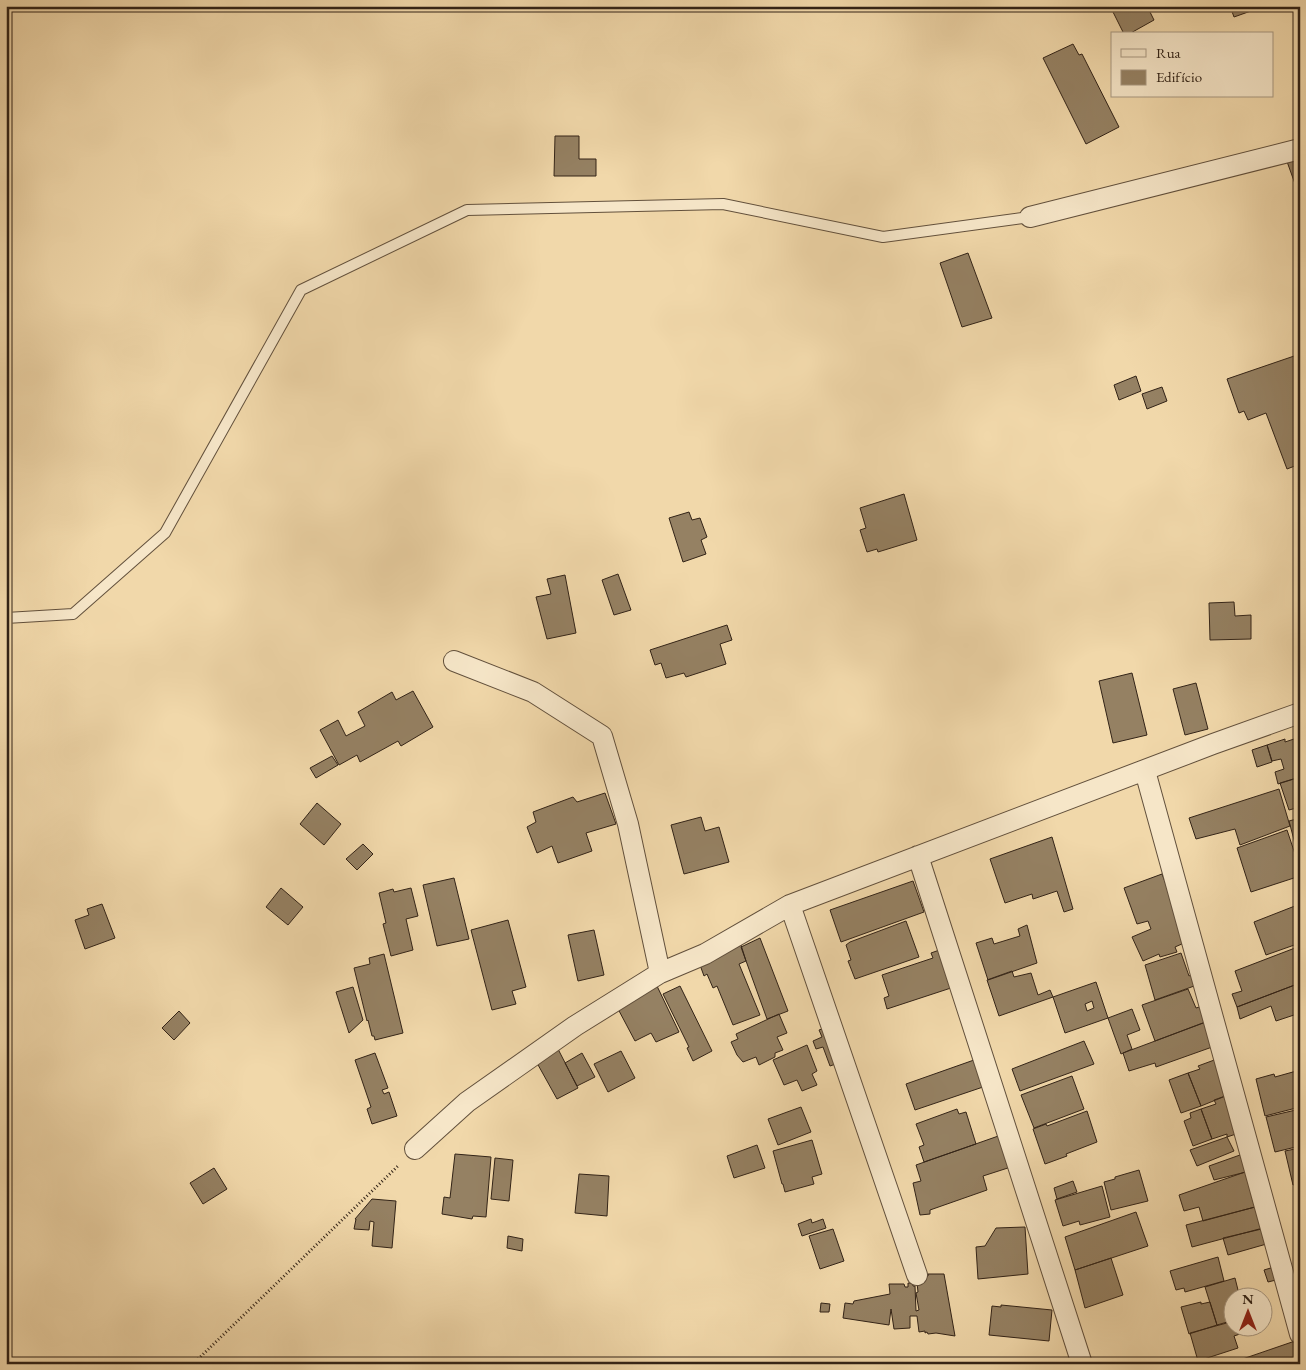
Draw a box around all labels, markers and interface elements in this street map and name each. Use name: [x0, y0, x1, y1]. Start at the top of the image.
legend: [1111, 32, 1274, 98]
text: Rua: [1156, 43, 1181, 62]
text: Edifício: [1156, 67, 1202, 86]
north arrow: [1224, 1288, 1274, 1338]
text: N: [1242, 1290, 1254, 1308]

